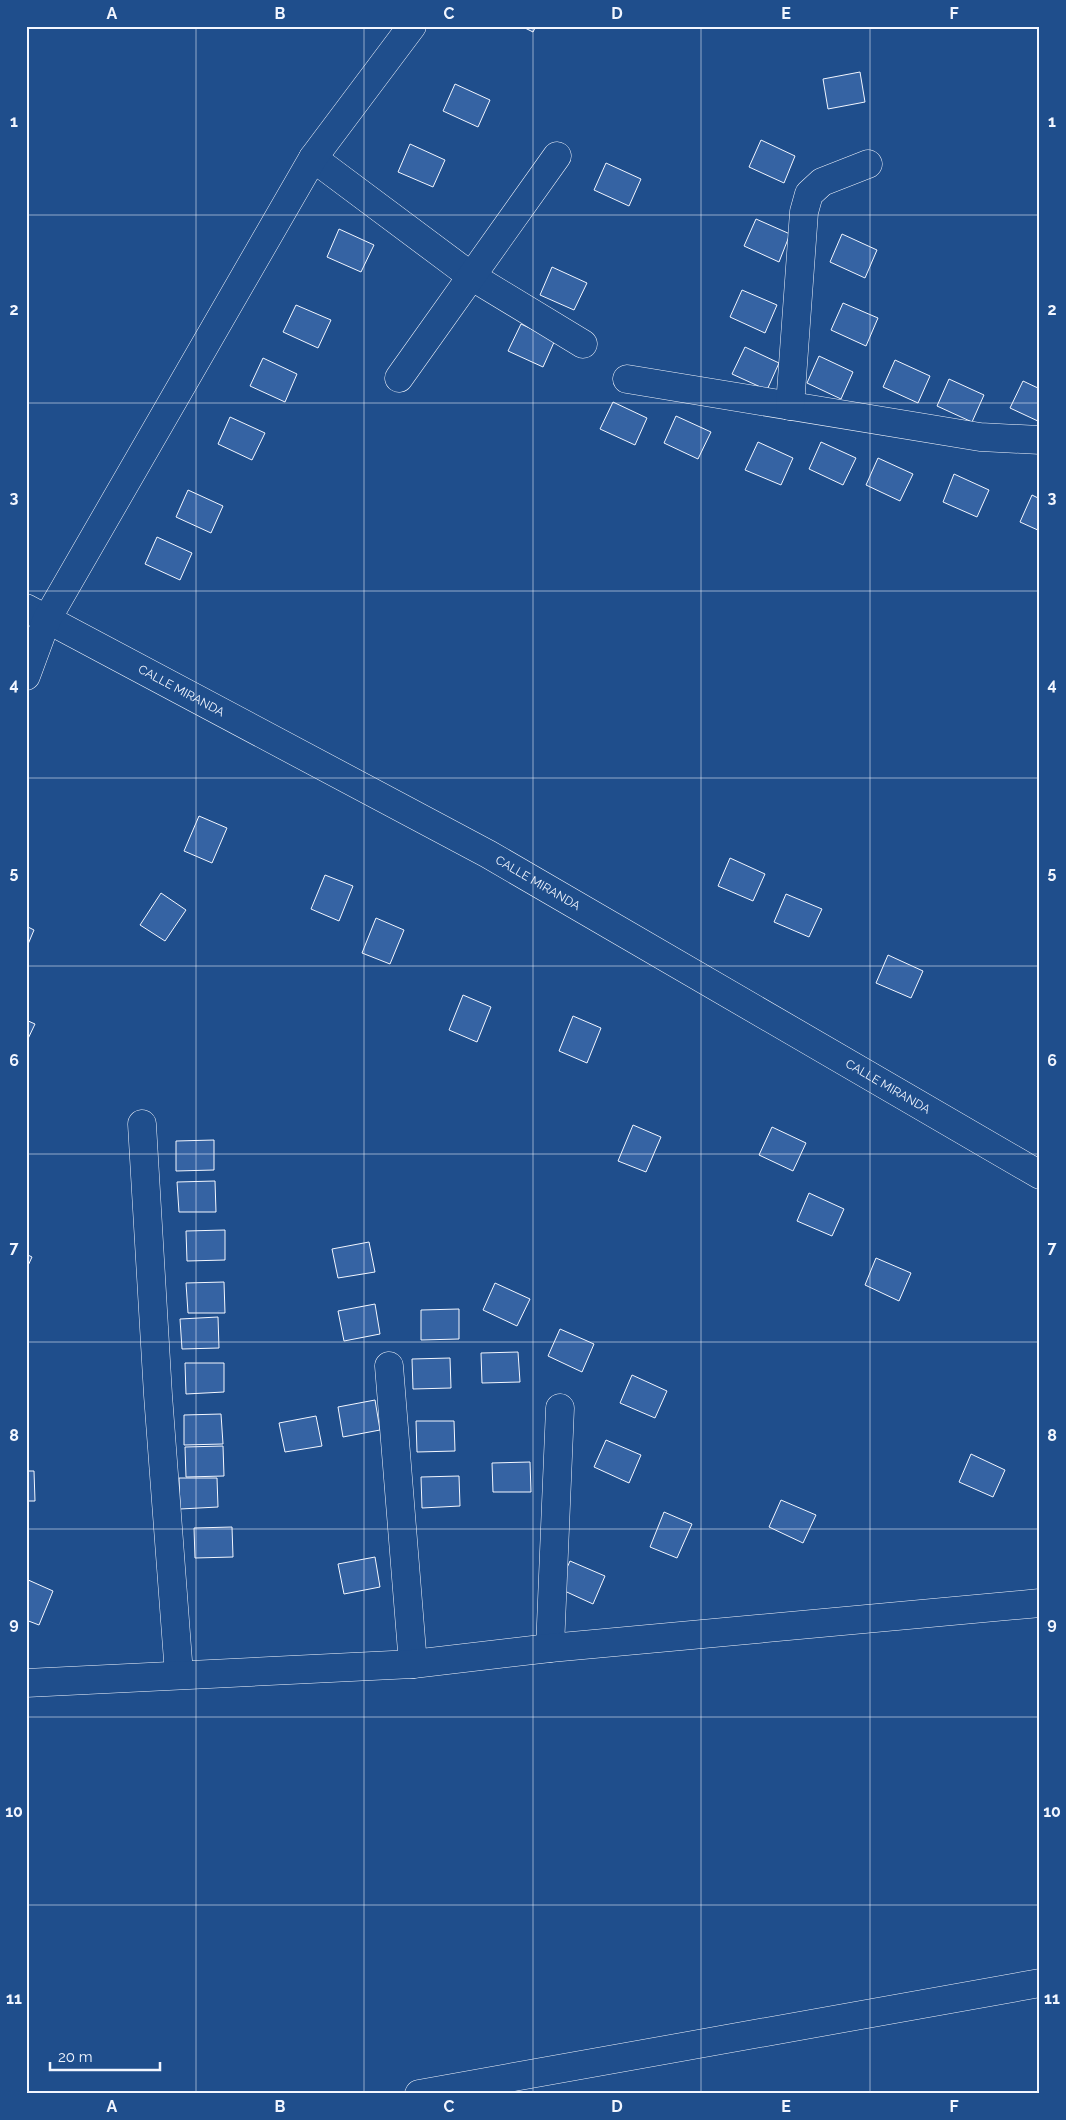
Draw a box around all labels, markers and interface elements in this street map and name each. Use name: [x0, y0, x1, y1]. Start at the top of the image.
text: A: [107, 4, 118, 23]
text: B: [275, 4, 286, 23]
text: C: [444, 4, 455, 23]
text: D: [611, 4, 623, 23]
text: E: [781, 4, 791, 23]
text: F: [949, 4, 959, 23]
text: 1: [10, 112, 18, 131]
text: 1: [1048, 112, 1056, 131]
text: 2: [9, 300, 19, 319]
text: 2: [1047, 300, 1057, 319]
text: 3: [10, 488, 19, 507]
text: 3: [1048, 488, 1057, 507]
street label: CALLE MIRANDA: [136, 662, 227, 719]
text: 4: [9, 675, 19, 694]
text: 4: [1047, 675, 1057, 694]
street label: CALLE MIRANDA: [493, 853, 583, 913]
text: 5: [10, 863, 19, 882]
text: 5: [1048, 863, 1057, 882]
text: 6: [9, 1051, 19, 1070]
text: 6: [1047, 1051, 1057, 1070]
street label: CALLE MIRANDA: [843, 1056, 933, 1117]
text: 7: [10, 1238, 19, 1257]
text: 7: [1048, 1238, 1057, 1257]
text: 8: [9, 1426, 19, 1445]
text: 8: [1047, 1426, 1057, 1445]
text: 9: [9, 1614, 19, 1633]
text: 9: [1047, 1614, 1057, 1633]
text: 10: [5, 1802, 23, 1821]
text: 10: [1043, 1802, 1061, 1821]
text: 11: [6, 1989, 22, 2008]
text: 11: [1044, 1989, 1060, 2008]
scale bar: [50, 2040, 160, 2072]
text: 20 m: [58, 2048, 93, 2066]
text: A: [107, 2097, 118, 2116]
text: B: [275, 2097, 286, 2116]
text: C: [444, 2097, 455, 2116]
text: D: [611, 2097, 623, 2116]
text: E: [781, 2097, 791, 2116]
text: F: [949, 2097, 959, 2116]

